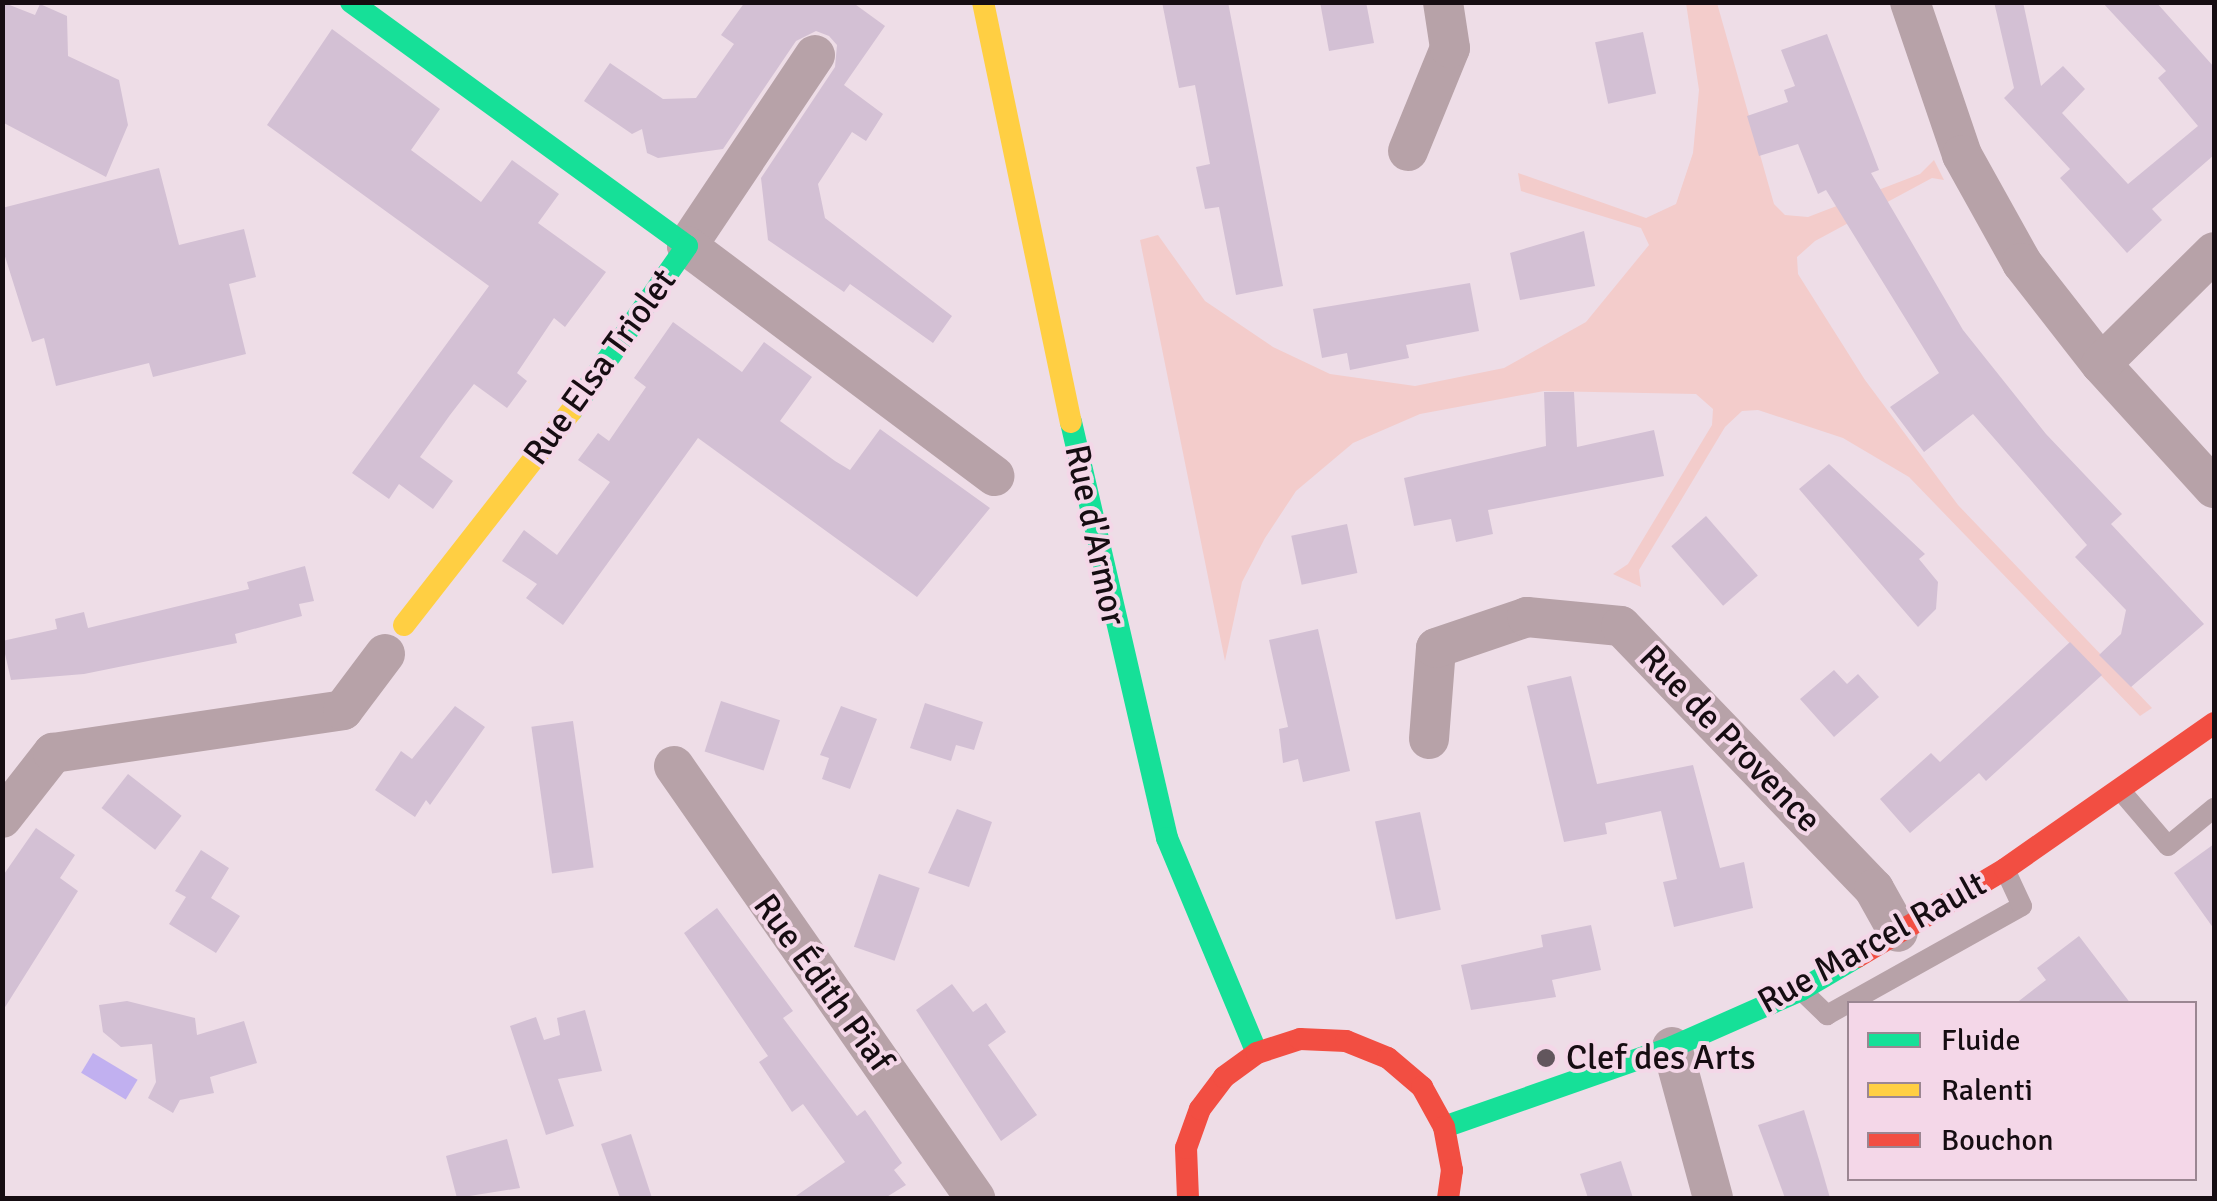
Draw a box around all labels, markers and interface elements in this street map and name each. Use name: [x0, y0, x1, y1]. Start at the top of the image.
street label: Rue Elsa Triolet: [515, 261, 685, 473]
street label: Rue d'Armor: [1055, 441, 1135, 629]
street label: Rue de Provence: [1630, 637, 1830, 841]
street label: Rue Marcel Rault: [1751, 863, 1993, 1023]
street label: Rue Édith Piaf: [744, 886, 902, 1080]
legend: [1847, 1001, 2197, 1181]
text: Fluide: [1941, 1022, 2020, 1059]
place label: Clef des Arts: [1566, 1037, 1756, 1079]
marker: Clef des Arts: [1535, 1047, 1557, 1069]
text: Ralenti: [1941, 1072, 2033, 1109]
text: Bouchon: [1941, 1122, 2054, 1159]

